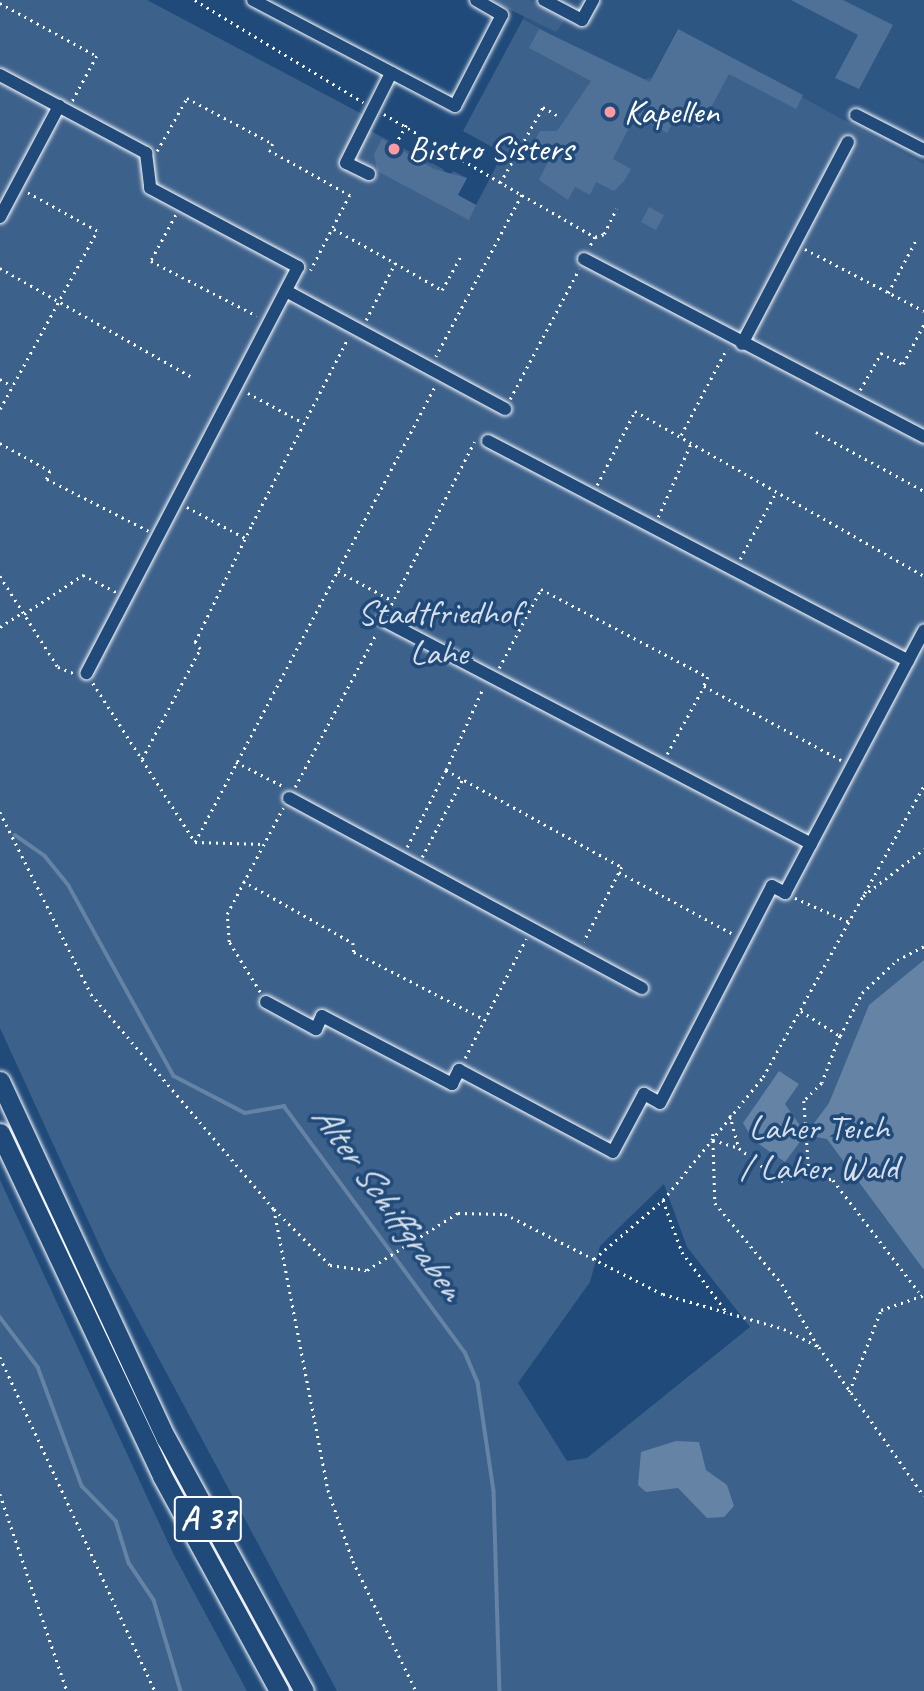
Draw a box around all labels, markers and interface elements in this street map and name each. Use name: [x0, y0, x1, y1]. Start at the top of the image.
place label: Kapellen: [624, 91, 719, 133]
marker: Kapellen: [602, 104, 618, 120]
place label: Bistro Sisters: [408, 128, 574, 170]
marker: Bistro Sisters: [386, 141, 402, 157]
park label: Stadtfriedhof Lahe: [357, 592, 521, 674]
water label: Alter Schiffgraben: [302, 1096, 474, 1308]
park label: Laher Teich / Laher Wald: [739, 1107, 899, 1189]
road number: A 37: [173, 1490, 243, 1548]

